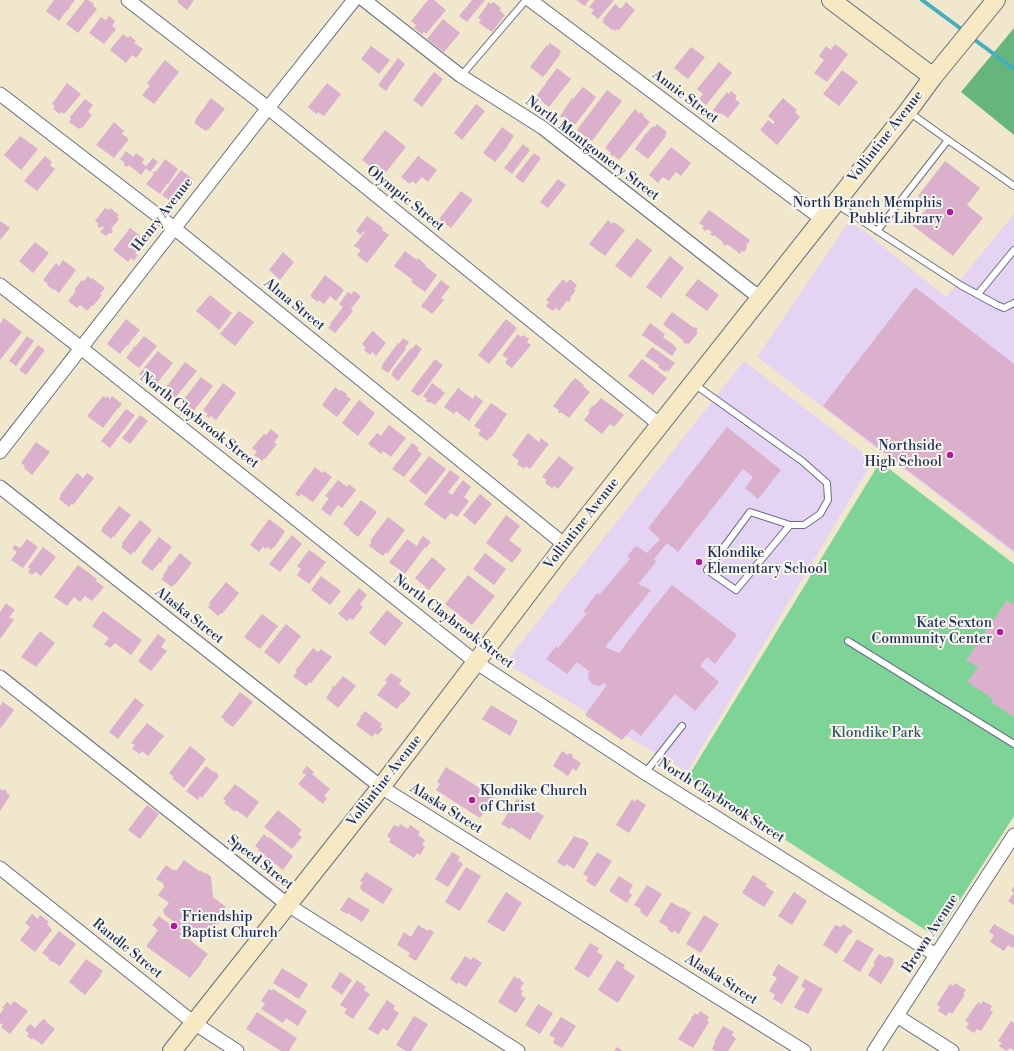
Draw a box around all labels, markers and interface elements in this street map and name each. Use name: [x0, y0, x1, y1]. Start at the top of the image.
street label: Annie Street: [648, 67, 722, 127]
street label: Vollintine Avenue: [845, 88, 927, 186]
street label: North Montgomery Street: [522, 93, 662, 205]
street label: Olympic Street: [363, 163, 447, 235]
street label: Henry Avenue: [129, 175, 197, 255]
place label: North Branch Memphis Public Library: [793, 196, 942, 228]
marker: North Branch Memphis Public Library: [945, 207, 955, 217]
street label: Alma Street: [260, 275, 328, 335]
street label: North Claybrook Street: [136, 369, 262, 473]
place label: Northside High School: [864, 439, 942, 472]
marker: Northside High School: [945, 450, 955, 460]
street label: Vollintine Avenue: [541, 475, 623, 573]
place label: Klondike Elementary School: [707, 546, 827, 578]
marker: Klondike Elementary School: [694, 557, 704, 567]
street label: North Claybrook Street: [390, 571, 516, 673]
street label: Alaska Street: [151, 584, 227, 648]
place label: Kate Sexton Community Center: [872, 616, 992, 648]
marker: Kate Sexton Community Center: [995, 627, 1005, 637]
park label: Klondike Park: [831, 726, 921, 742]
street label: Vollintine Avenue: [344, 732, 426, 830]
street label: North Claybrook Street: [655, 755, 787, 847]
street label: Alaska Street: [406, 780, 486, 838]
place label: Klondike Church of Christ: [480, 784, 587, 816]
marker: Klondike Church of Christ: [467, 795, 477, 805]
street label: Speed Street: [224, 832, 296, 894]
street label: Brown Avenue: [899, 892, 963, 976]
place label: Friendship Baptist Church: [182, 910, 278, 942]
street label: Randle Street: [88, 916, 166, 982]
marker: Friendship Baptist Church: [169, 921, 179, 931]
street label: Alaska Street: [681, 951, 761, 1009]

